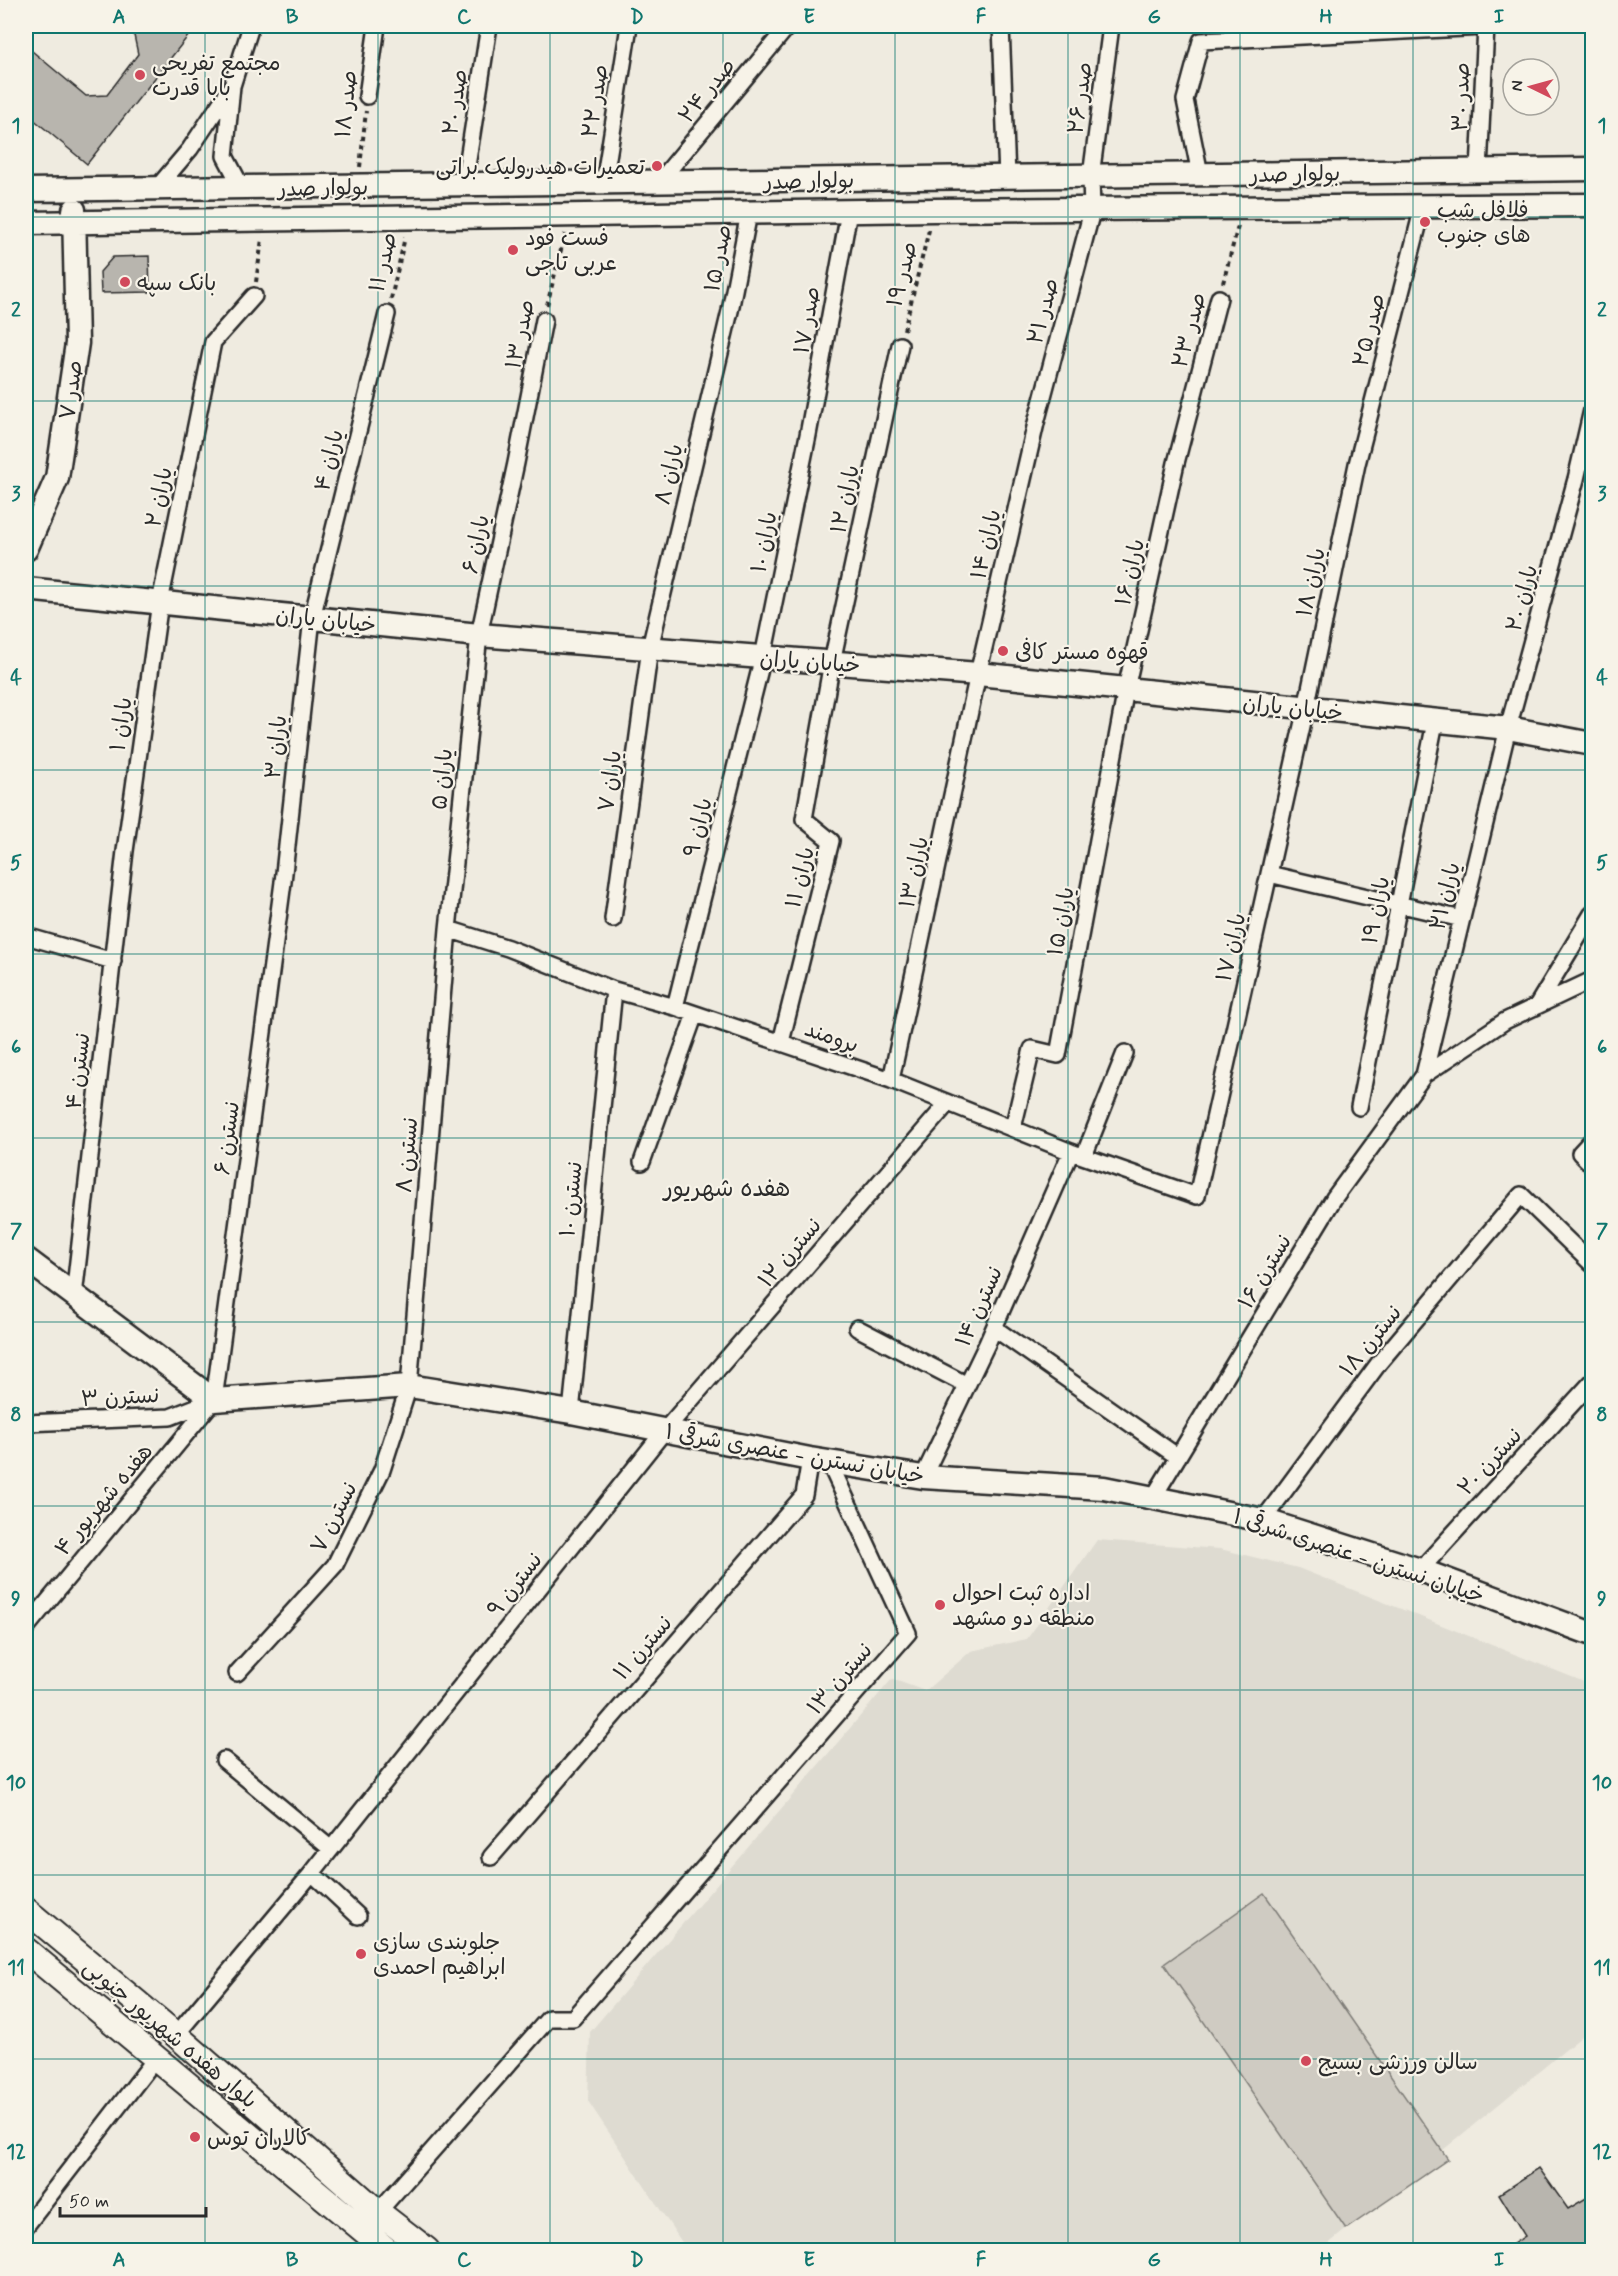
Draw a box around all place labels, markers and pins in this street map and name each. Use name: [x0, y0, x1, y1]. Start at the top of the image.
place label: مجتمع تفریحی بابا قدرت: [152, 50, 281, 103]
marker: مجتمع تفریحی بابا قدرت: [133, 68, 147, 82]
place label: تعمیرات هیدرولیک براتی: [436, 154, 646, 182]
marker: تعمیرات هیدرولیک براتی: [650, 159, 664, 173]
place label: فلافل شب های جنوب: [1437, 197, 1531, 250]
marker: فلافل شب های جنوب: [1418, 215, 1432, 229]
place label: فست فود عربی تاجی: [525, 225, 617, 278]
marker: فست فود عربی تاجی: [506, 243, 520, 257]
place label: بانک سپه: [137, 270, 216, 298]
marker: بانک سپه: [118, 275, 132, 289]
place label: قهوه مستر کافی: [1015, 637, 1149, 667]
marker: قهوه مستر کافی: [996, 644, 1010, 658]
place label: اداره ثبت احوال منطقه دو مشهد: [952, 1580, 1095, 1633]
marker: اداره ثبت احوال منطقه دو مشهد: [933, 1598, 947, 1612]
place label: جلوبندی سازی ابراهیم احمدی: [373, 1929, 506, 1983]
marker: جلوبندی سازی ابراهیم احمدی: [354, 1947, 368, 1961]
place label: سالن ورزشی بسیج: [1318, 2049, 1478, 2077]
marker: سالن ورزشی بسیج: [1299, 2054, 1313, 2068]
place label: كالاران توس: [207, 2125, 311, 2153]
marker: كالاران توس: [188, 2130, 202, 2144]

